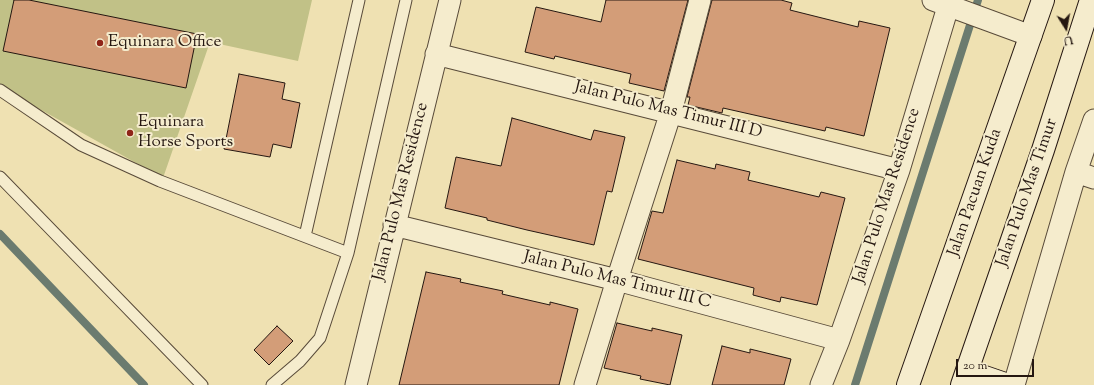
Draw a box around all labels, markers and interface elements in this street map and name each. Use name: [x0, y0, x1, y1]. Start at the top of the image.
north arrow: [1046, 8, 1086, 48]
text: U: [1062, 31, 1074, 48]
place label: Equinara Office: [108, 33, 221, 53]
marker: Equinara Office: [95, 38, 105, 48]
street label: Jalan Pulo Mas Timur III D: [572, 78, 764, 144]
street label: Jalan Pulo Mas Residence: [370, 101, 434, 283]
street label: Jalan Pulo Mas Residence: [850, 106, 926, 286]
place label: Equinara Horse Sports: [138, 113, 233, 153]
street label: Jalan Pulo Mas Timur: [993, 116, 1063, 270]
street label: Jalan Pacuan Kuda: [945, 126, 1007, 260]
marker: Equinara Horse Sports: [125, 128, 135, 138]
street label: Jalan Pulo Mas Timur III C: [521, 248, 713, 314]
scale bar: [958, 351, 1036, 377]
text: 20 m: [963, 357, 987, 375]

